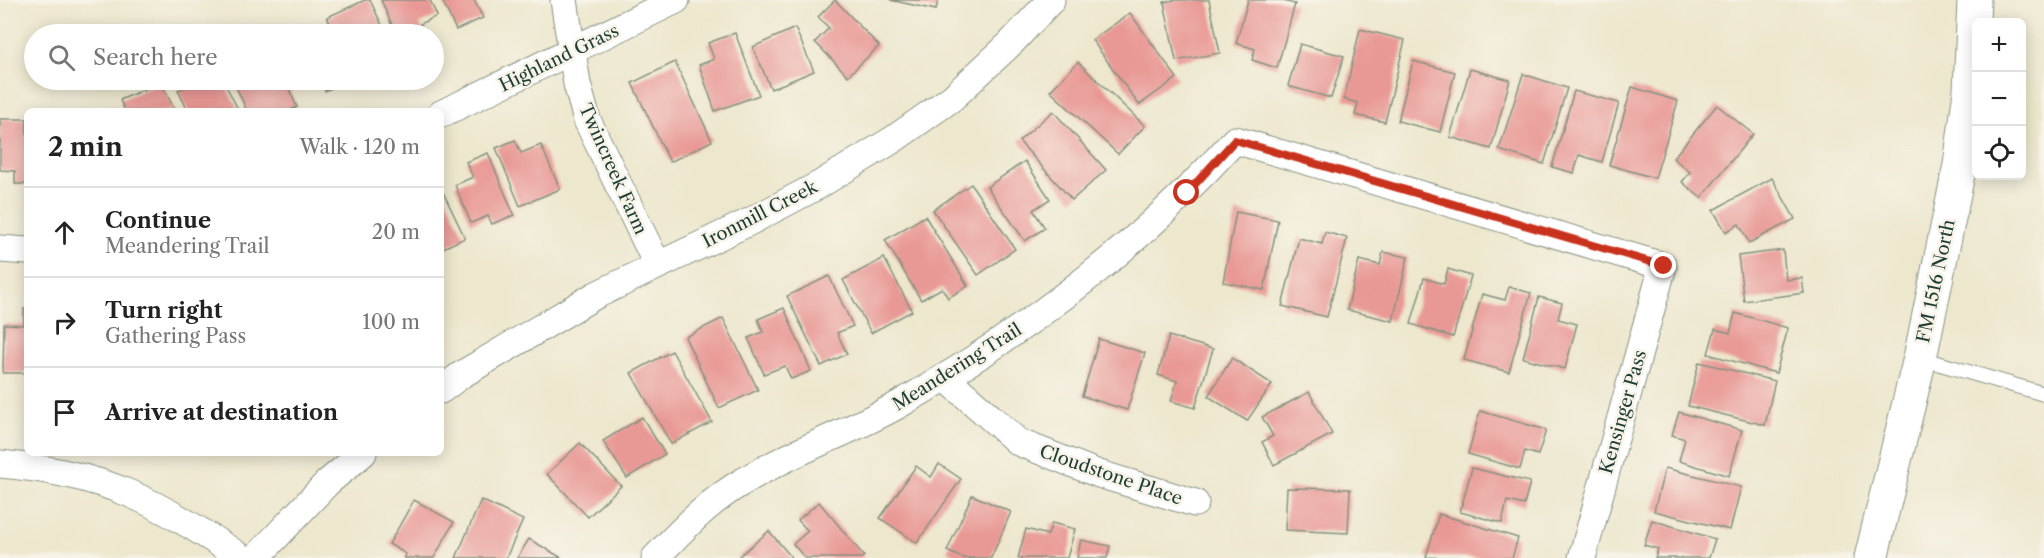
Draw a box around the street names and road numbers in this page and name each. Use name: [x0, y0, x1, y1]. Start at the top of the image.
street label: Highland Grass: [495, 19, 623, 97]
street label: Twincreek Farm: [574, 100, 652, 238]
street label: Ironmill Creek: [699, 175, 823, 252]
street label: FM 1516 North: [1912, 217, 1960, 345]
street label: Meandering Trail: [888, 318, 1026, 416]
street label: Kensinger Pass: [1595, 348, 1651, 476]
street label: Cloudstone Place: [1037, 440, 1185, 510]

